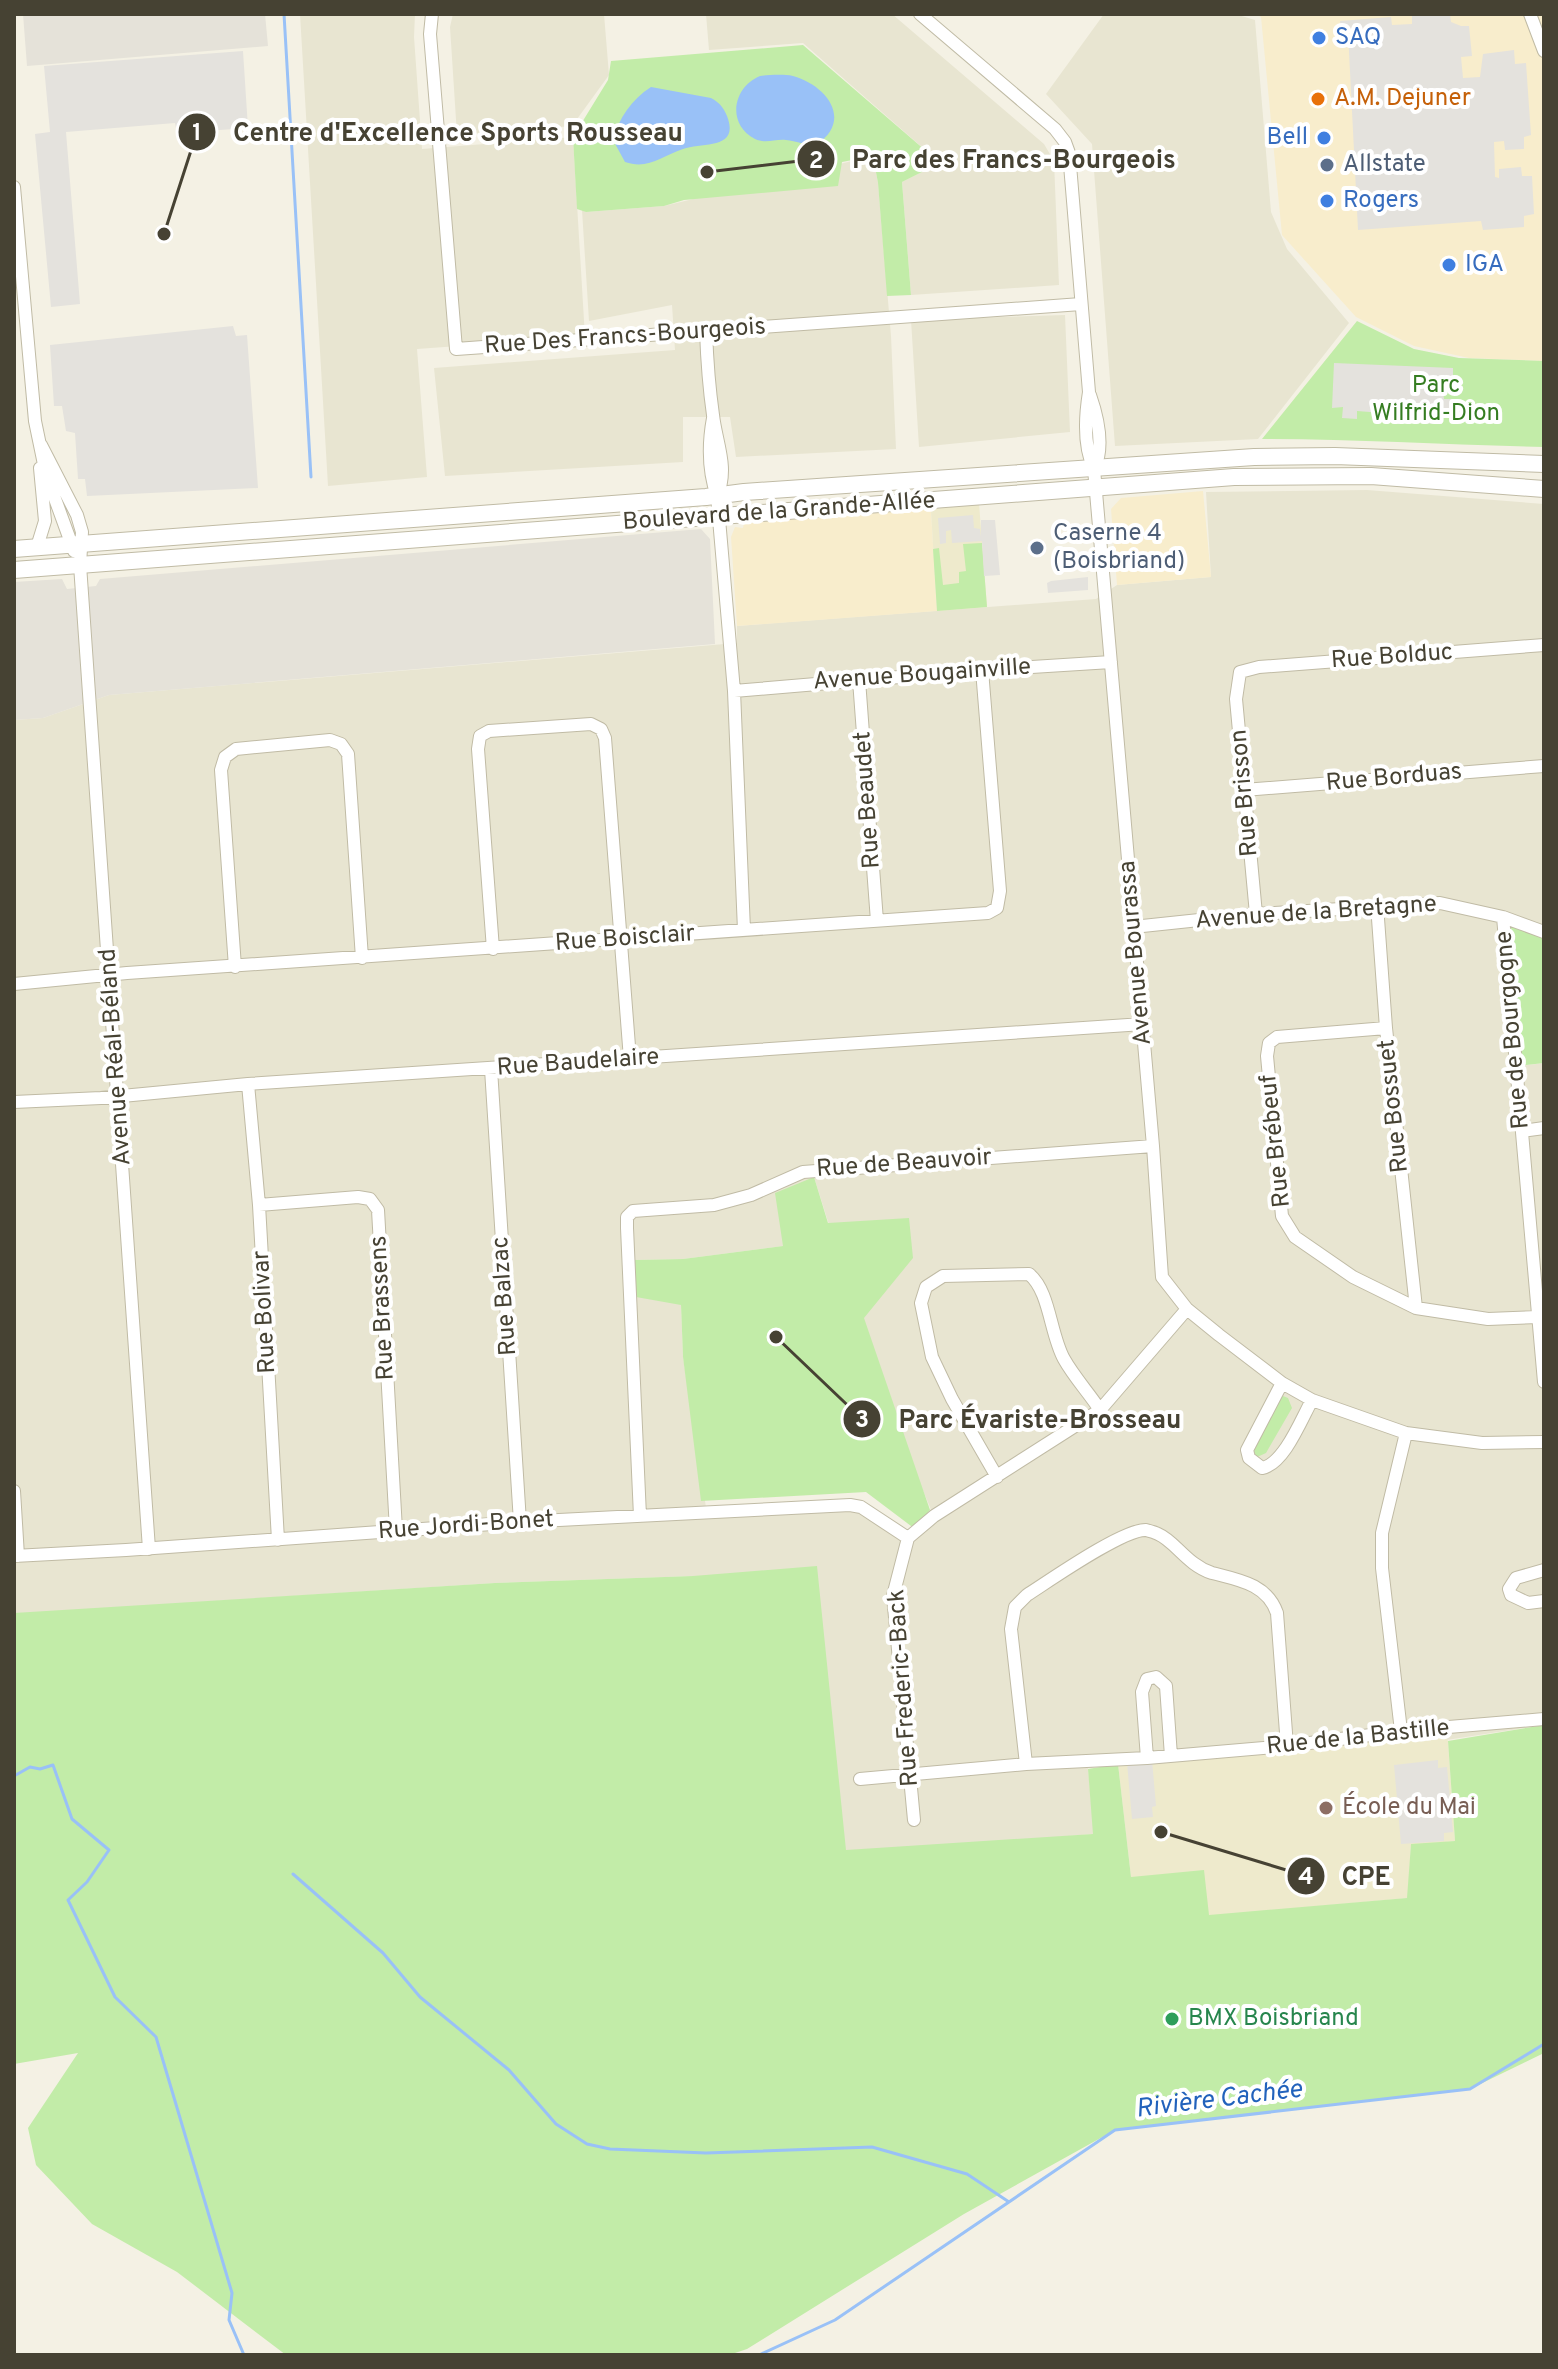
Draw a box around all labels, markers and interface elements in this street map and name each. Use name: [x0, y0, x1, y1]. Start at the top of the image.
place label: SAQ: [1335, 23, 1381, 53]
marker: SAQ: [1310, 29, 1328, 47]
place label: A.M. Dejuner: [1334, 84, 1471, 114]
marker: A.M. Dejuner: [1309, 90, 1327, 108]
callout: Centre d'Excellence Sports Rousseau: [177, 107, 699, 157]
text: Centre d'Excellence Sports Rousseau: [233, 118, 683, 151]
text: 1: [192, 119, 202, 149]
place label: Bell: [1267, 123, 1308, 153]
marker: Bell: [1315, 129, 1333, 147]
callout: Parc des Francs-Bourgeois: [796, 134, 1192, 184]
text: Parc des Francs-Bourgeois: [852, 145, 1176, 178]
text: 2: [809, 147, 823, 177]
place label: Allstate: [1343, 150, 1426, 180]
marker: Allstate: [1318, 156, 1336, 174]
place label: Rogers: [1343, 186, 1419, 216]
marker: Rogers: [1318, 192, 1336, 210]
place label: IGA: [1465, 250, 1504, 280]
marker: IGA: [1440, 256, 1458, 274]
street label: Rue Des Francs-Bourgeois: [483, 312, 767, 362]
park label: Parc Wilfrid-Dion: [1372, 371, 1500, 429]
street label: Boulevard de la Grande-Allée: [622, 486, 936, 538]
place label: Caserne 4 (Boisbriand): [1053, 519, 1185, 577]
marker: Caserne 4 (Boisbriand): [1028, 539, 1046, 557]
street label: Rue Bolduc: [1330, 638, 1454, 676]
street label: Avenue Bougainville: [812, 652, 1032, 698]
street label: Rue Brisson: [1224, 728, 1266, 858]
street label: Rue Beaudet: [848, 730, 888, 870]
street label: Rue Borduas: [1325, 757, 1463, 799]
street label: Avenue Bourassa: [1113, 859, 1159, 1047]
street label: Avenue de la Bretagne: [1194, 890, 1438, 936]
street label: Rue Boisclair: [554, 919, 696, 959]
street label: Rue de Bourgogne: [1489, 930, 1537, 1130]
street label: Avenue Réal-Béland: [93, 947, 139, 1167]
street label: Rue Bossuet: [1372, 1038, 1416, 1174]
street label: Rue Baudelaire: [496, 1042, 660, 1084]
street label: Rue Brébeuf: [1254, 1073, 1298, 1209]
street label: Rue de Beauvoir: [815, 1143, 993, 1185]
street label: Rue Brassens: [364, 1235, 402, 1381]
street label: Rue Balzac: [486, 1235, 524, 1357]
street label: Rue Bolivar: [247, 1250, 283, 1374]
callout: Parc Évariste-Brosseau: [842, 1394, 1197, 1444]
text: Parc Évariste-Brosseau: [899, 1403, 1181, 1438]
text: 3: [855, 1406, 869, 1436]
street label: Rue Jordi-Bonet: [377, 1505, 555, 1547]
street label: Rue Frederic-Back: [882, 1588, 926, 1788]
street label: Rue de la Bastille: [1265, 1713, 1451, 1763]
place label: École du Mai: [1342, 1791, 1476, 1823]
marker: École du Mai: [1317, 1799, 1335, 1817]
callout: CPE: [1286, 1851, 1407, 1901]
text: CPE: [1341, 1862, 1391, 1895]
text: 4: [1298, 1863, 1314, 1893]
place label: BMX Boisbriand: [1188, 2004, 1359, 2034]
marker: BMX Boisbriand: [1163, 2010, 1181, 2028]
water label: Rivière Cachée: [1134, 2073, 1305, 2127]

